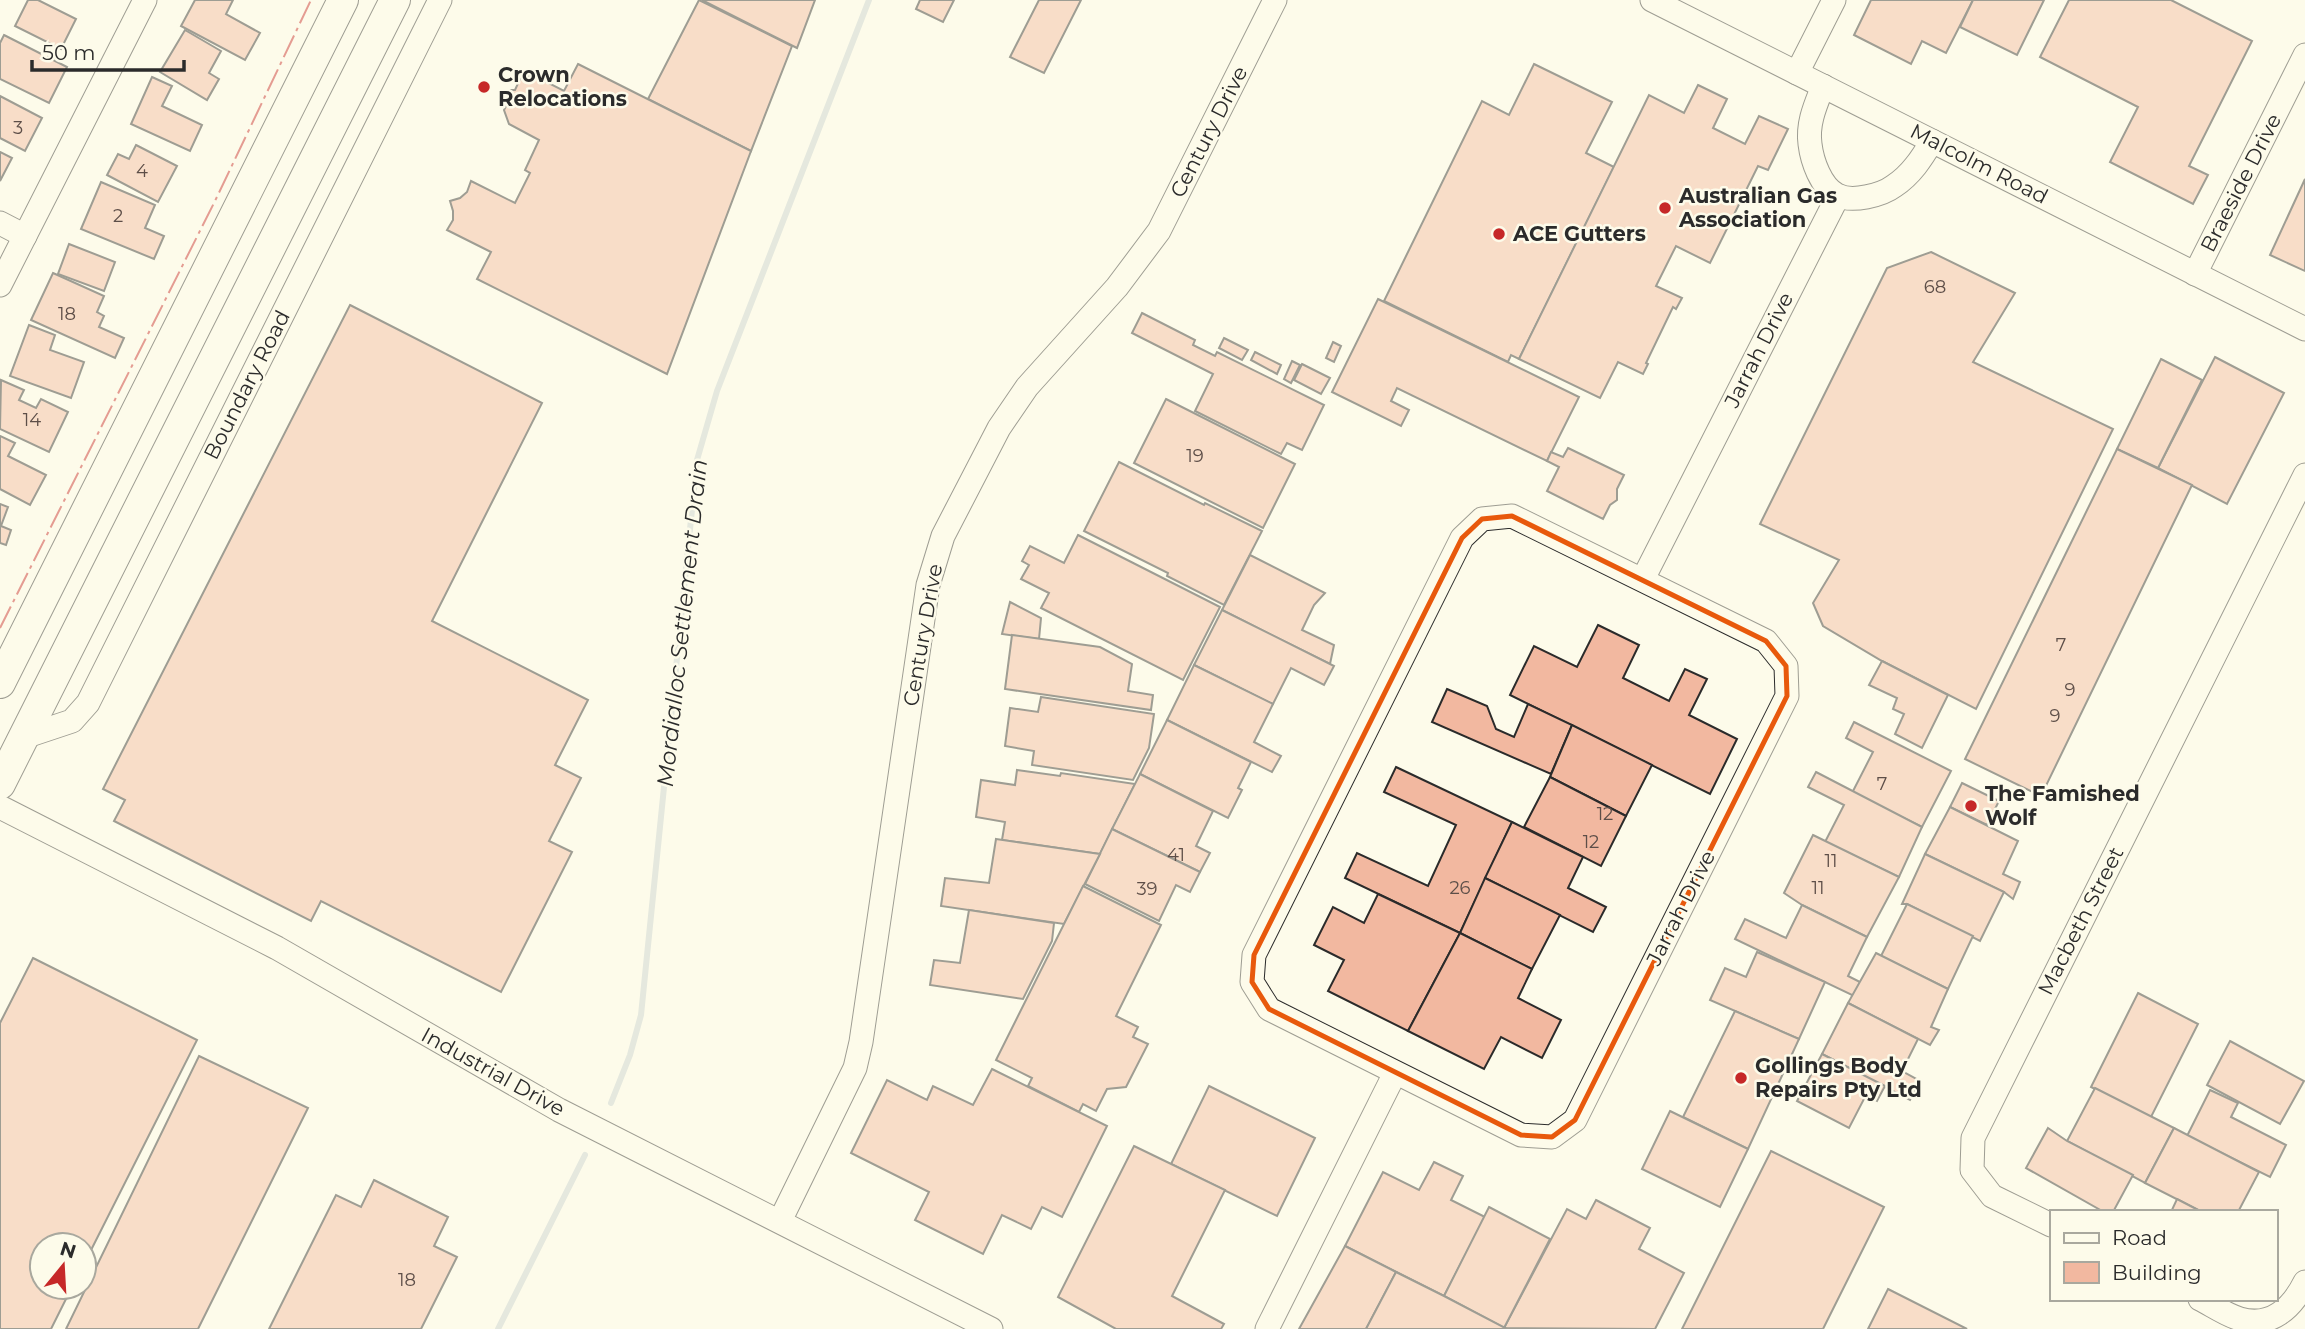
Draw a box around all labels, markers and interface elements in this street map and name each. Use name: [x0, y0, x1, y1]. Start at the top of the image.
scale bar: [32, 28, 184, 72]
text: 50 m: [42, 40, 96, 65]
place label: Crown Relocations: [498, 62, 627, 111]
street label: Century Drive: [1165, 62, 1252, 202]
marker: Crown Relocations: [476, 79, 492, 95]
street label: Braeside Drive: [2195, 109, 2286, 256]
house number: 3: [13, 117, 23, 139]
street label: Malcolm Road: [1906, 118, 2052, 209]
house number: 4: [136, 160, 148, 182]
place label: Australian Gas Association: [1678, 183, 1837, 232]
marker: Australian Gas Association: [1657, 200, 1673, 216]
house number: 2: [113, 205, 123, 227]
place label: ACE Gutters: [1512, 221, 1646, 246]
marker: ACE Gutters: [1491, 226, 1507, 242]
house number: 68: [1924, 276, 1946, 298]
street label: Jarrah Drive: [1718, 288, 1798, 412]
house number: 18: [58, 303, 76, 325]
street label: Boundary Road: [198, 306, 295, 464]
house number: 14: [23, 409, 41, 431]
house number: 19: [1186, 445, 1204, 467]
water label: Mordialloc Settlement Drain: [651, 458, 713, 788]
street label: Century Drive: [898, 562, 947, 708]
house number: 7: [2056, 634, 2066, 656]
house number: 9: [2065, 679, 2076, 701]
house number: 9: [2050, 705, 2061, 727]
house number: 7: [1877, 773, 1887, 795]
place label: The Famished Wolf: [1985, 781, 2140, 830]
marker: The Famished Wolf: [1963, 798, 1979, 814]
house number: 12: [1597, 803, 1613, 825]
house number: 12: [1583, 831, 1599, 853]
street label: Macbeth Street: [2032, 843, 2129, 999]
house number: 41: [1167, 844, 1185, 866]
street label: Jarrah Drive: [1640, 846, 1720, 970]
house number: 11: [1825, 850, 1838, 872]
house number: 26: [1449, 877, 1471, 899]
house number: 11: [1812, 877, 1825, 899]
house number: 39: [1136, 878, 1158, 900]
street label: Industrial Drive: [417, 1022, 569, 1121]
place label: Gollings Body Repairs Pty Ltd: [1755, 1053, 1922, 1102]
marker: Gollings Body Repairs Pty Ltd: [1733, 1070, 1749, 1086]
legend: [2050, 1210, 2277, 1301]
text: Road: [2112, 1225, 2167, 1250]
north arrow: [28, 1231, 98, 1301]
text: N: [57, 1237, 79, 1264]
text: Building: [2112, 1260, 2202, 1285]
house number: 18: [398, 1269, 416, 1291]

